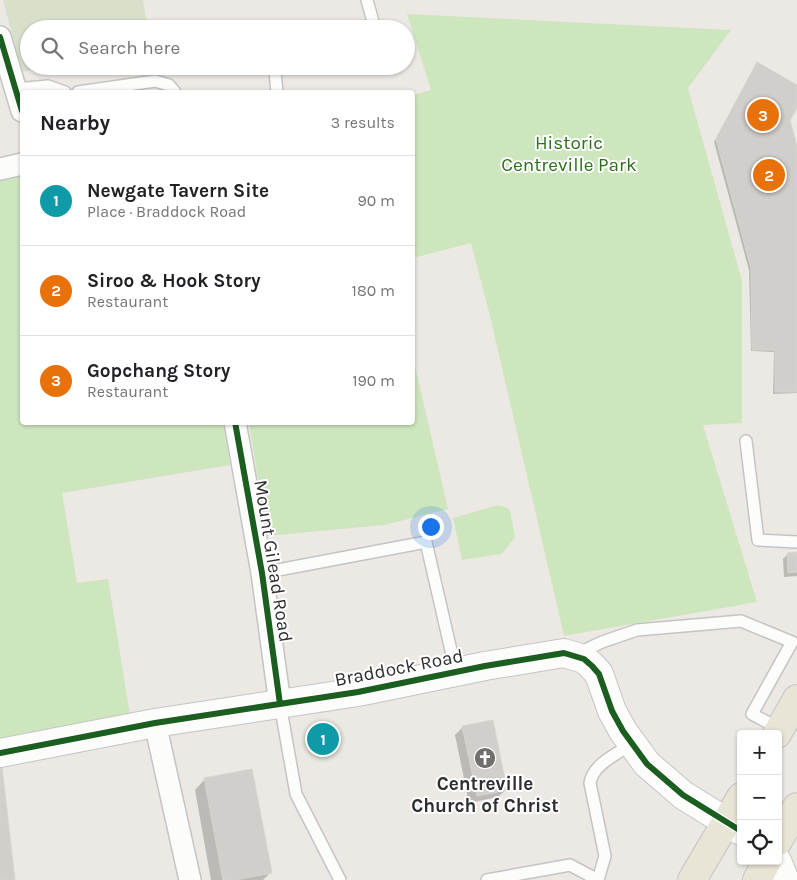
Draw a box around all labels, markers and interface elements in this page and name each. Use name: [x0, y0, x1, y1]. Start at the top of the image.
search box: [20, 20, 415, 75]
icon: search: [38, 34, 66, 62]
text: Search here: [78, 37, 180, 59]
pin: 3: [747, 96, 779, 134]
text: Nearby: [40, 111, 110, 135]
text: 3 results: [331, 113, 395, 132]
park label: Historic Centreville Park: [501, 132, 637, 176]
pin: 2: [753, 156, 785, 194]
text: Newgate Tavern Site: [87, 180, 269, 202]
text: 1: [53, 191, 59, 210]
text: 90 m: [357, 191, 395, 210]
text: Place · Braddock Road: [87, 202, 246, 221]
text: Siroo & Hook Story: [87, 270, 261, 292]
text: 2: [51, 281, 61, 300]
text: 180 m: [352, 281, 395, 300]
text: Restaurant: [87, 292, 168, 311]
text: Gopchang Story: [87, 360, 230, 382]
text: 3: [51, 371, 61, 390]
text: 190 m: [352, 371, 395, 390]
text: Restaurant: [87, 382, 168, 401]
street label: Mount Gilead Road: [249, 478, 297, 644]
your location: [418, 514, 444, 540]
street label: Braddock Road: [333, 645, 465, 691]
pin: 1: [307, 720, 339, 758]
map controls: [737, 730, 782, 865]
button: +: [737, 730, 782, 775]
church icon: Centreville Church of Christ: [473, 746, 497, 770]
place label: Centreville Church of Christ: [411, 773, 559, 817]
button: −: [737, 775, 782, 820]
button: locate: [737, 820, 782, 865]

